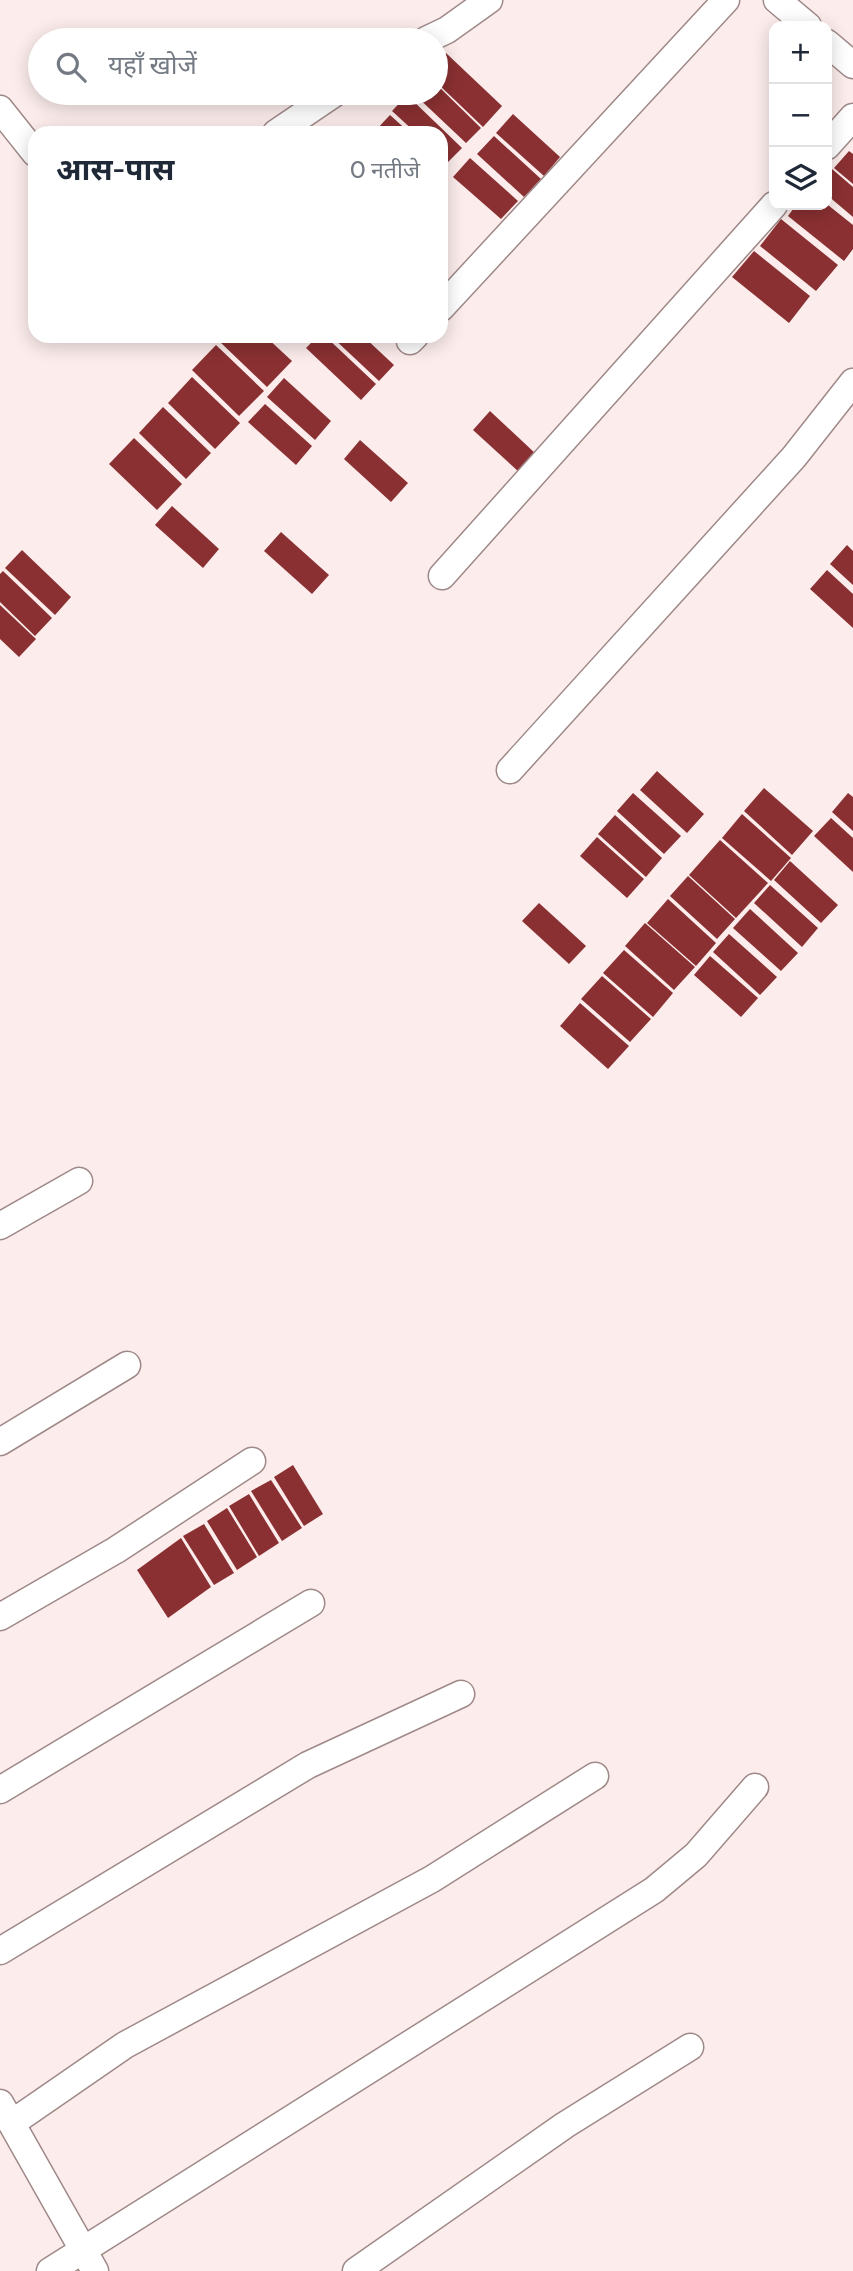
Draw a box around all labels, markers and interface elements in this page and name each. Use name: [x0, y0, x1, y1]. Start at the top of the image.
map controls: [769, 21, 832, 210]
button: +: [769, 21, 832, 84]
search box: [28, 28, 448, 105]
icon: search: [52, 48, 90, 86]
text: यहाँ खोजें: [108, 49, 197, 81]
button: −: [769, 84, 832, 147]
button: layers: [769, 147, 832, 210]
text: आस-पास: [56, 151, 174, 188]
text: 0 नतीजे: [350, 156, 420, 184]

